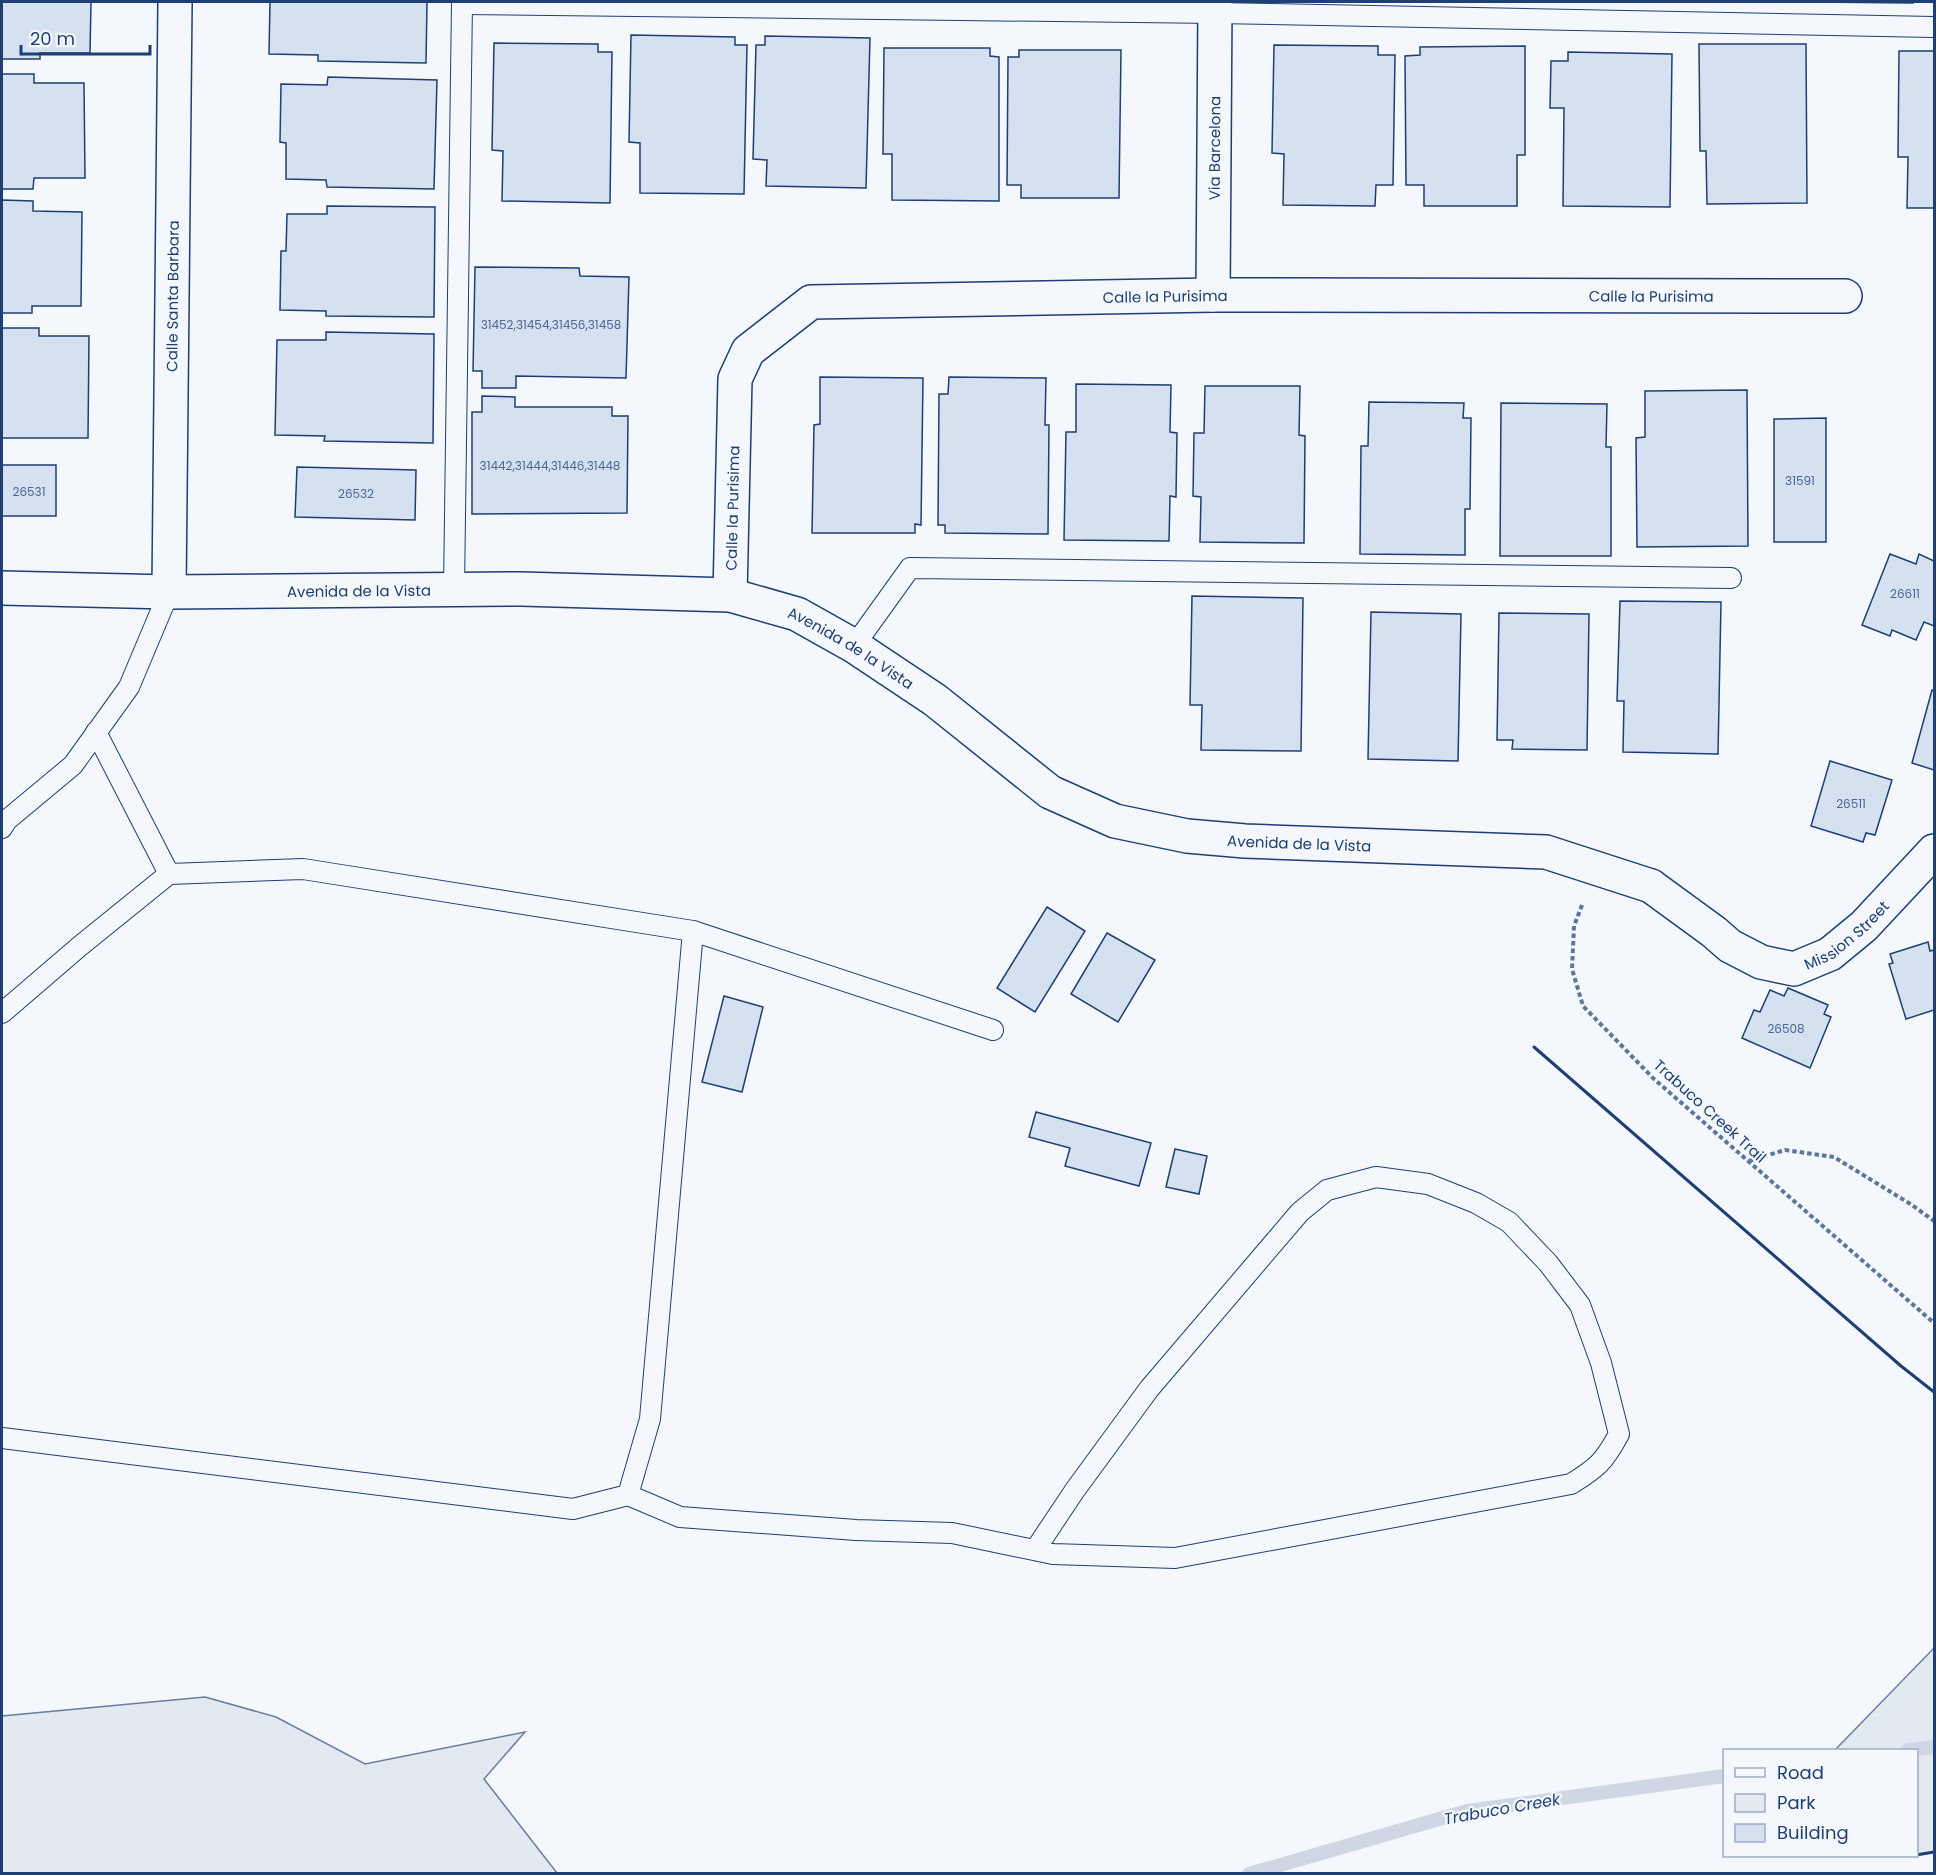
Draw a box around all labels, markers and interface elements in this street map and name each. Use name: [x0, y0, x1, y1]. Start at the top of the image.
scale bar: [21, 18, 150, 56]
text: 20 m: [30, 26, 75, 51]
street label: Via Barcelona: [1203, 96, 1225, 200]
street label: Calle Santa Barbara: [161, 220, 183, 372]
street label: Calle la Purisima: [1102, 284, 1228, 307]
street label: Calle la Purisima: [1589, 285, 1714, 306]
house number: 31452,31454,31456,31458: [481, 316, 621, 333]
street label: Calle la Purisima: [720, 445, 744, 571]
house number: 31442,31444,31446,31448: [480, 457, 620, 474]
house number: 31591: [1785, 472, 1815, 489]
house number: 26531: [13, 483, 45, 500]
house number: 26532: [338, 485, 374, 502]
street label: Avenida de la Vista: [287, 579, 431, 601]
house number: 26611: [1890, 585, 1920, 602]
street label: Avenida de la Vista: [786, 601, 918, 694]
house number: 26511: [1836, 795, 1866, 812]
street label: Avenida de la Vista: [1226, 829, 1372, 856]
street label: Mission Street: [1801, 896, 1893, 974]
house number: 26508: [1767, 1020, 1805, 1037]
street label: Trabuco Creek Trail: [1649, 1055, 1771, 1167]
legend: [1723, 1749, 1918, 1857]
text: Road: [1777, 1760, 1824, 1785]
water label: Trabuco Creek: [1442, 1787, 1563, 1831]
text: Park: [1777, 1790, 1816, 1815]
text: Building: [1777, 1820, 1849, 1845]

